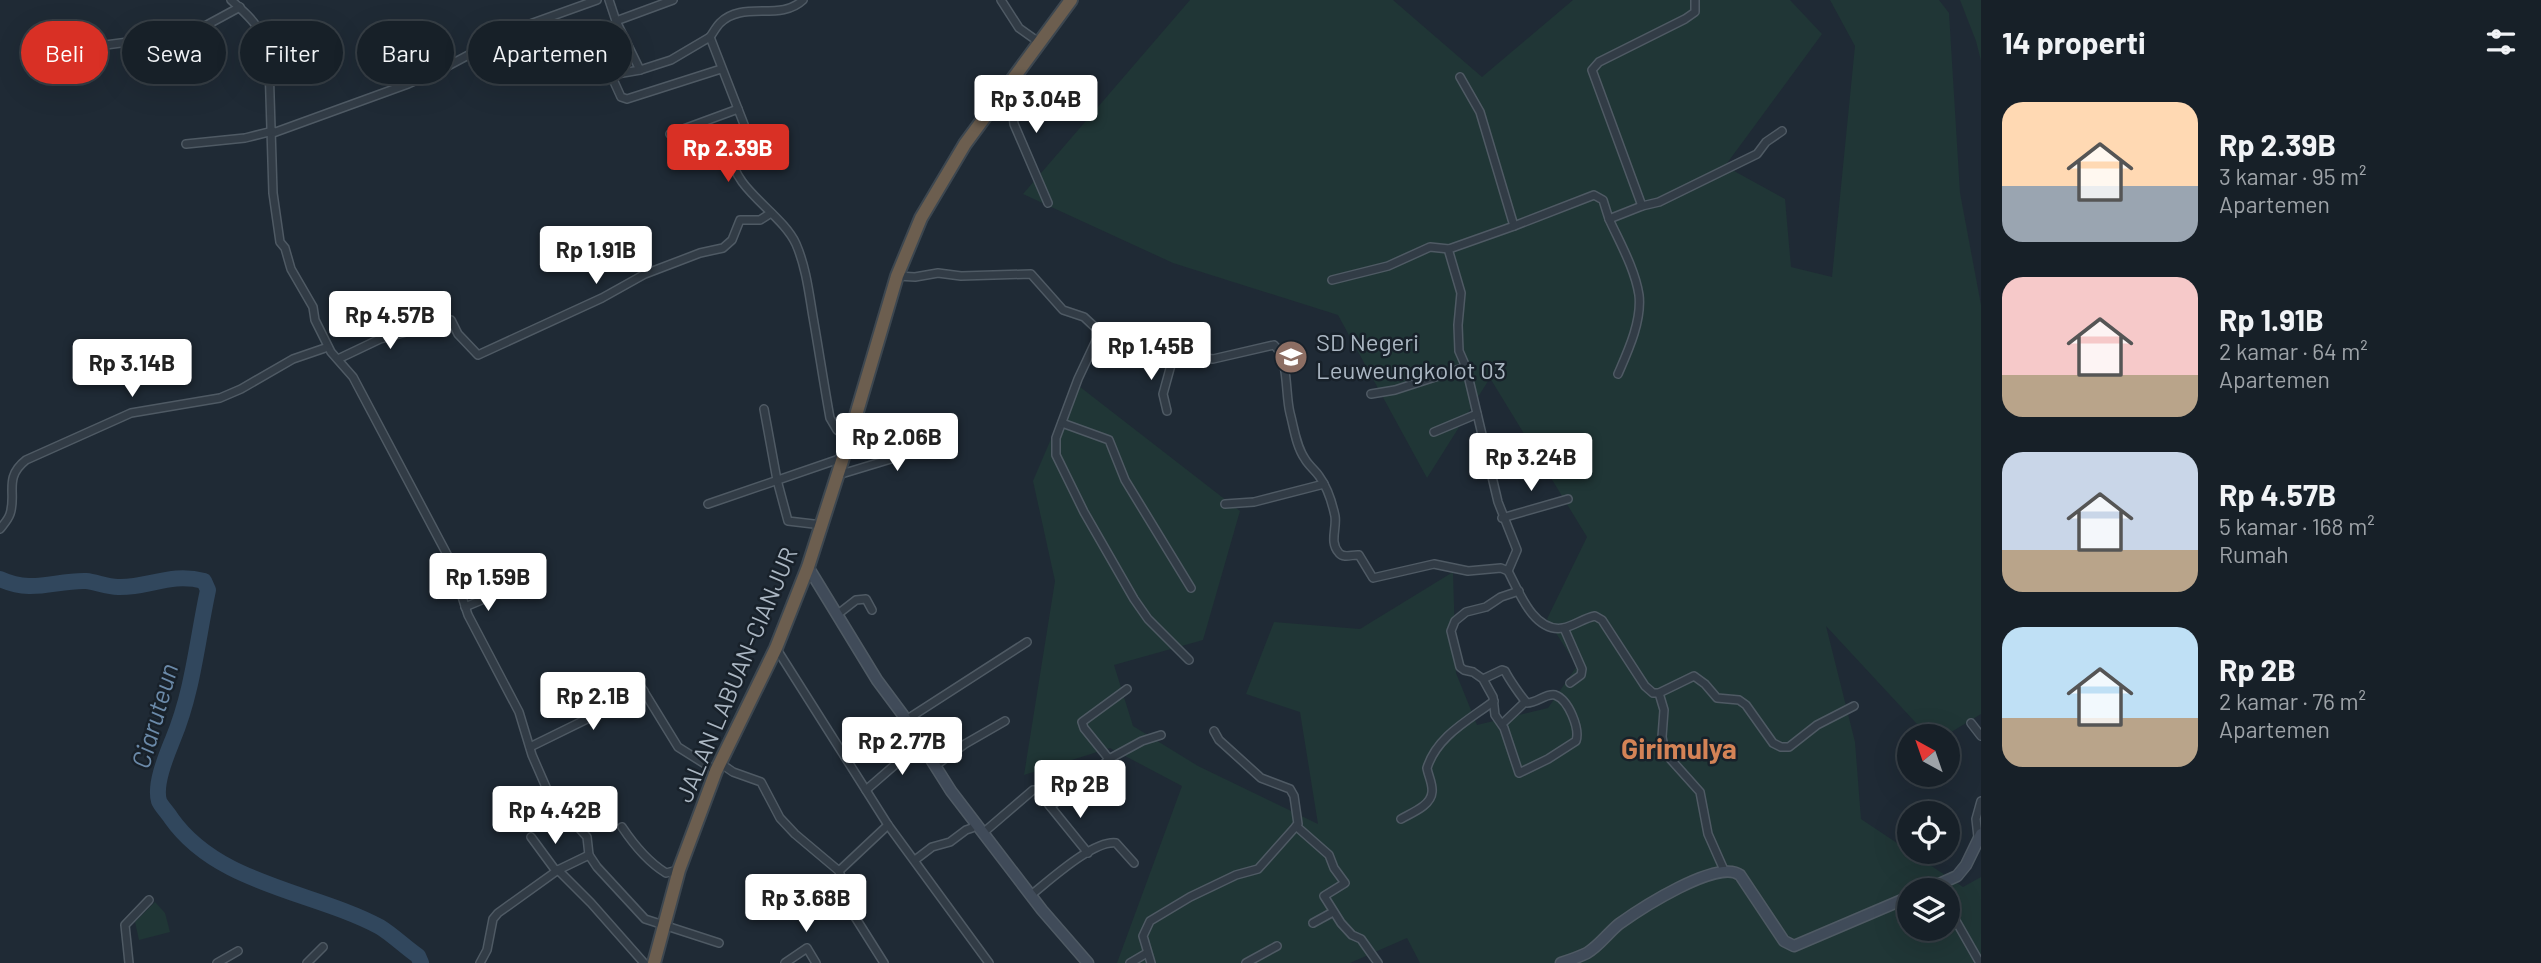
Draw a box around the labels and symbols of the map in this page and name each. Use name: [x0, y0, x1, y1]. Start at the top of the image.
pin: Rp 3.04B: [964, 76, 1108, 135]
pin: Rp 2.39B: [656, 124, 800, 184]
pin: Rp 1.91B: [524, 226, 668, 286]
pin: Rp 4.57B: [318, 292, 462, 351]
pin: Rp 1.45B: [1079, 322, 1223, 382]
place label: SD Negeri Leuweungkolot 03: [1316, 327, 1506, 384]
school or university icon: SD Negeri Leuweungkolot 03: [1272, 338, 1310, 376]
pin: Rp 3.14B: [60, 340, 204, 399]
pin: Rp 2.06B: [825, 414, 969, 473]
pin: Rp 3.24B: [1459, 434, 1603, 493]
street label: JALAN LABUAN-CIANJUR: [669, 543, 802, 806]
pin: Rp 1.59B: [416, 554, 560, 613]
water label: Ciaruteun: [124, 660, 183, 772]
pin: Rp 2.1B: [528, 672, 658, 732]
pin: Rp 2.77B: [830, 718, 974, 777]
north arrow: [1897, 724, 1960, 788]
district label: Girimulya: [1621, 731, 1737, 765]
pin: Rp 2B: [1031, 760, 1129, 820]
pin: Rp 4.42B: [483, 786, 627, 846]
pin: Rp 3.68B: [734, 874, 878, 934]

